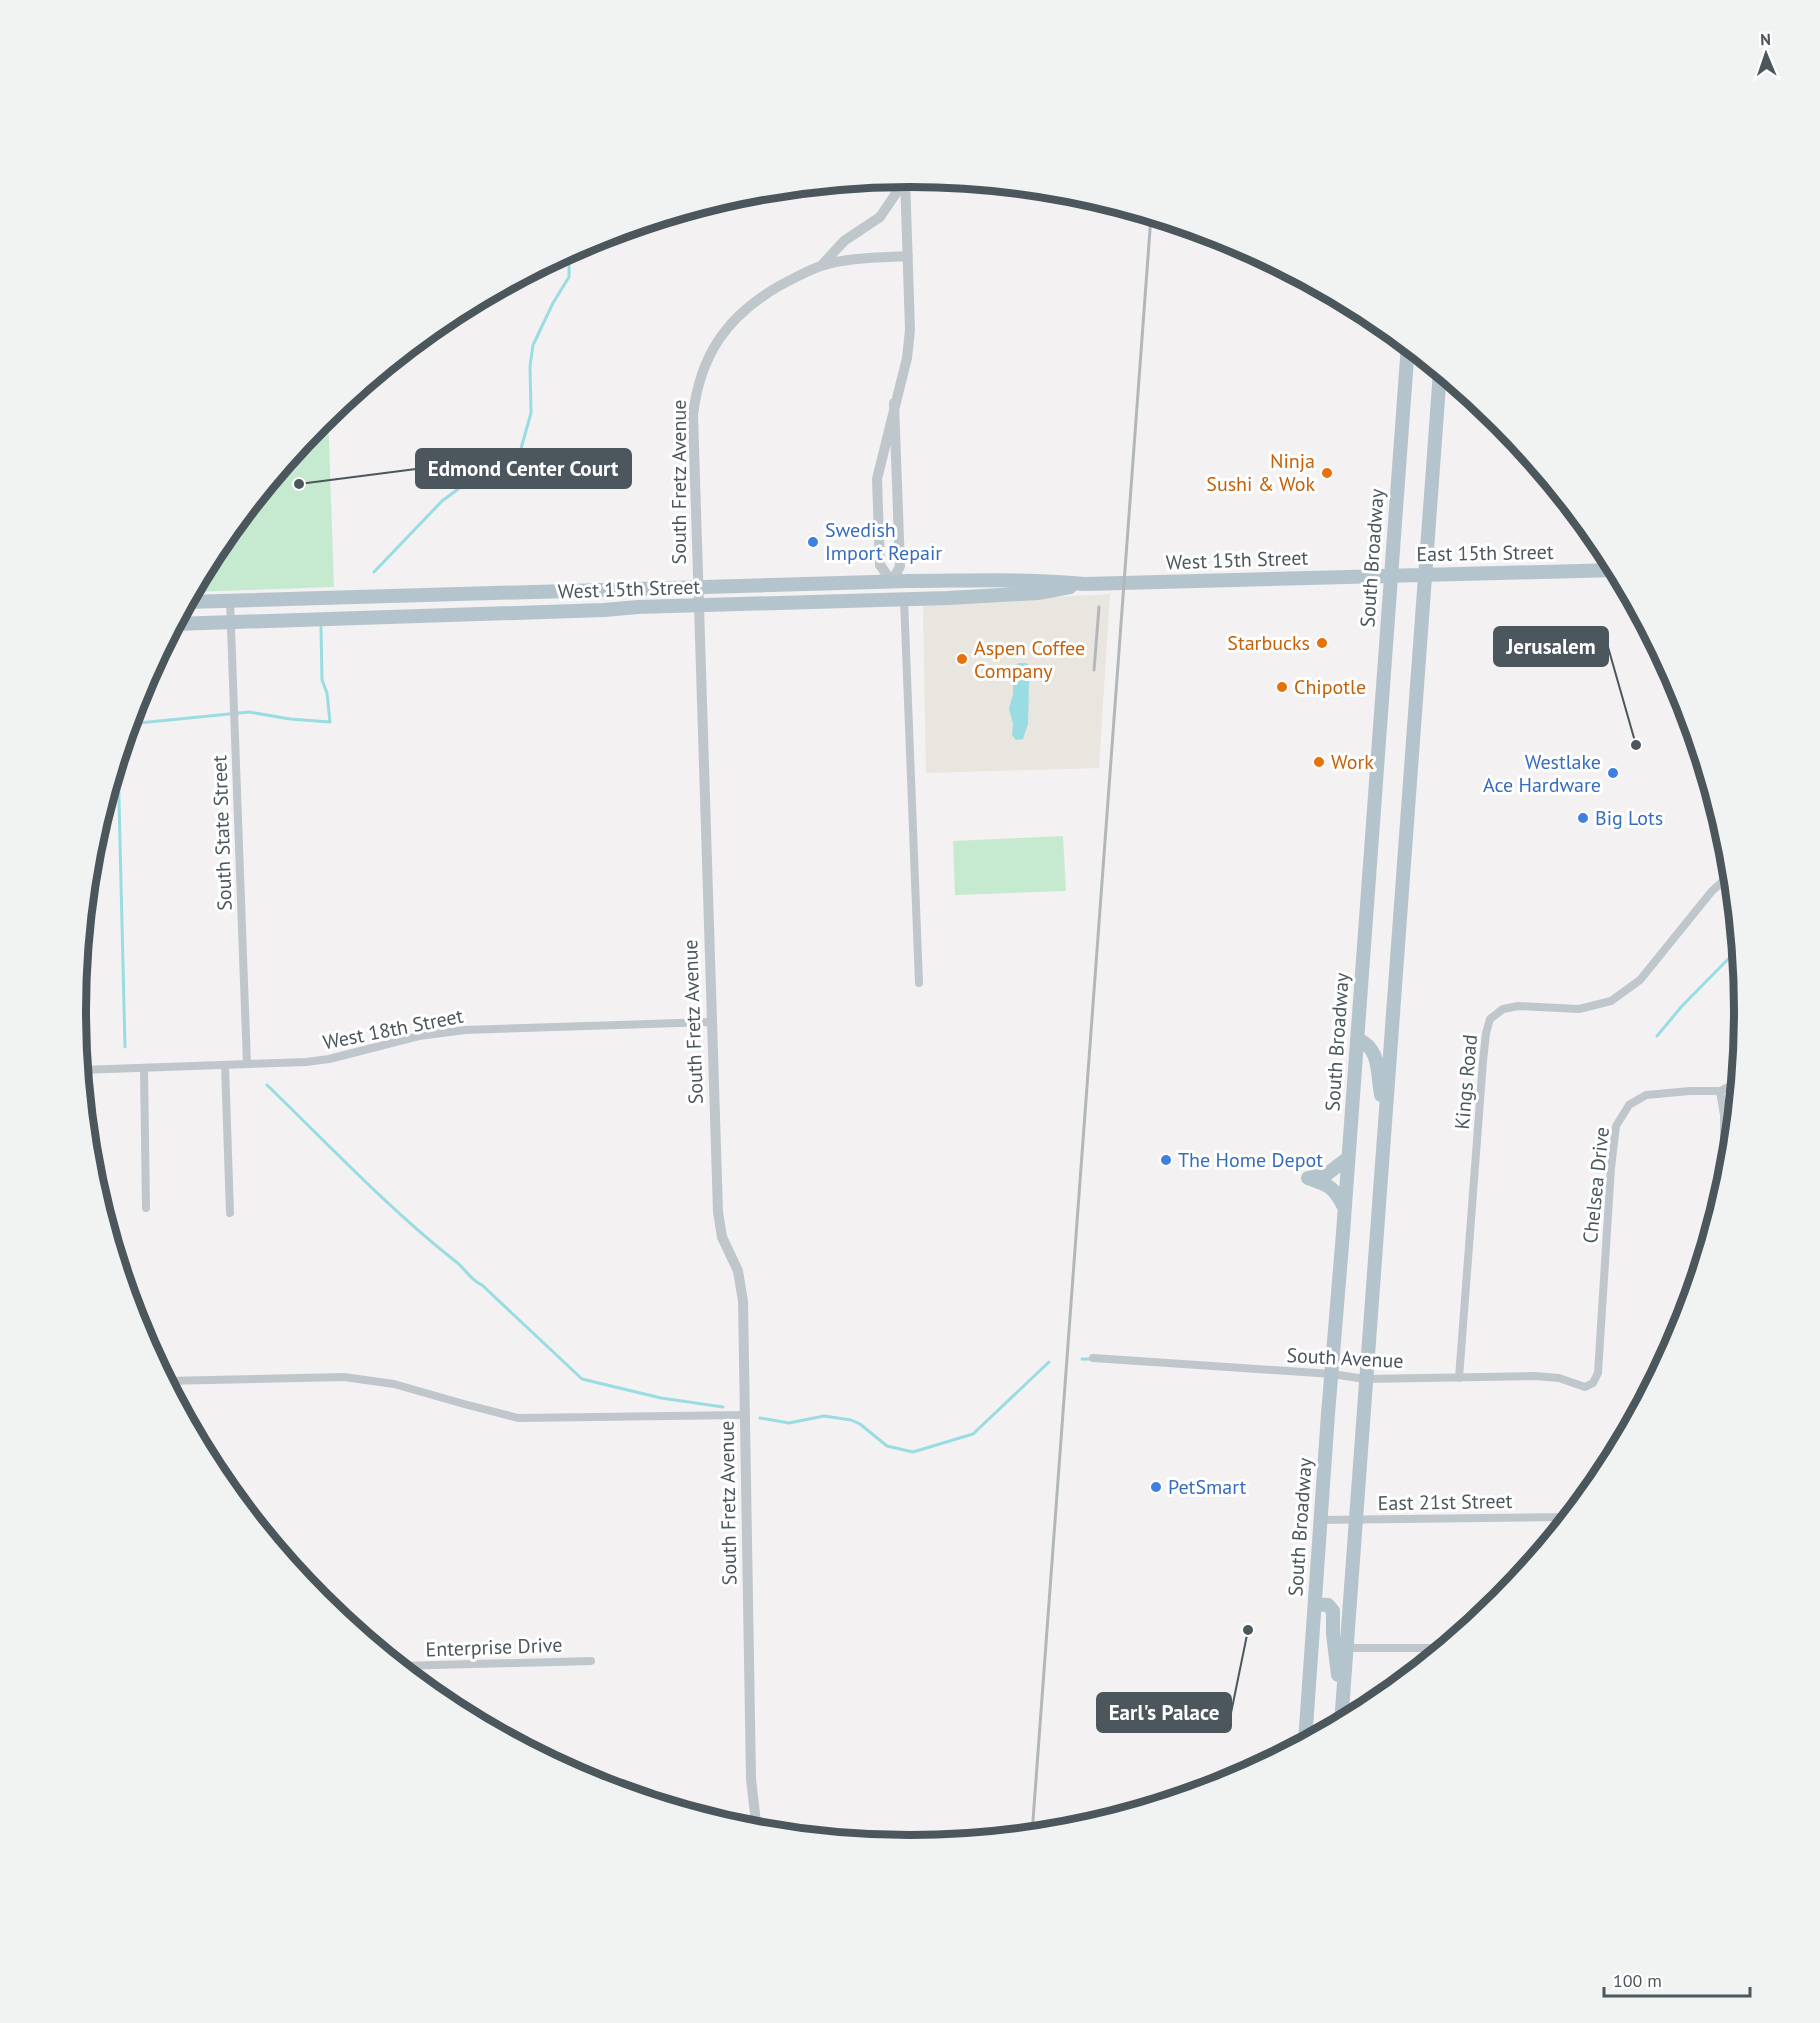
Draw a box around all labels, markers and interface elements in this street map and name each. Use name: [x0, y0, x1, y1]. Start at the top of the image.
north arrow: [1736, 24, 1796, 84]
text: N: [1760, 29, 1771, 49]
street label: South Fretz Avenue: [666, 400, 692, 564]
place label: Ninja Sushi & Wok: [1206, 448, 1315, 497]
callout: Edmond Center Court: [416, 449, 631, 488]
text: Edmond Center Court: [428, 455, 619, 482]
marker: Ninja Sushi & Wok: [1320, 466, 1334, 480]
street label: South Broadway: [1354, 487, 1390, 628]
place label: Swedish Import Repair: [825, 517, 942, 566]
marker: Swedish Import Repair: [806, 535, 820, 549]
street label: East 15th Street: [1416, 539, 1554, 567]
street label: West 15th Street: [1165, 545, 1309, 575]
street label: West 15th Street: [557, 574, 701, 604]
callout: Jerusalem: [1494, 627, 1608, 666]
place label: Starbucks: [1227, 630, 1310, 656]
text: Jerusalem: [1505, 633, 1596, 660]
place label: Aspen Coffee Company: [974, 635, 1085, 684]
marker: Starbucks: [1315, 636, 1329, 650]
marker: Aspen Coffee Company: [955, 652, 969, 666]
place label: Chipotle: [1294, 674, 1366, 700]
marker: Chipotle: [1275, 680, 1289, 694]
place label: Work: [1331, 749, 1374, 775]
place label: Westlake Ace Hardware: [1483, 749, 1601, 798]
street label: South State Street: [206, 755, 238, 911]
marker: Work: [1312, 755, 1326, 769]
marker: Westlake Ace Hardware: [1606, 766, 1620, 780]
place label: Big Lots: [1595, 805, 1663, 831]
marker: Big Lots: [1576, 811, 1590, 825]
street label: South Fretz Avenue: [677, 939, 709, 1105]
street label: South Broadway: [1319, 971, 1355, 1112]
street label: West 18th Street: [321, 1003, 466, 1055]
street label: Kings Road: [1449, 1033, 1483, 1131]
street label: Chelsea Drive: [1577, 1125, 1615, 1245]
place label: The Home Depot: [1178, 1147, 1323, 1173]
marker: The Home Depot: [1159, 1153, 1173, 1167]
street label: South Avenue: [1286, 1342, 1404, 1374]
street label: South Fretz Avenue: [714, 1420, 742, 1586]
street label: South Broadway: [1282, 1456, 1318, 1597]
place label: PetSmart: [1168, 1474, 1247, 1500]
marker: PetSmart: [1149, 1480, 1163, 1494]
street label: East 21st Street: [1377, 1488, 1513, 1516]
street label: Enterprise Drive: [425, 1632, 563, 1662]
callout: Earl's Palace: [1097, 1693, 1231, 1732]
text: Earl's Palace: [1109, 1699, 1219, 1726]
scale bar: [1604, 1960, 1750, 1998]
text: 100 m: [1613, 1969, 1662, 1992]

